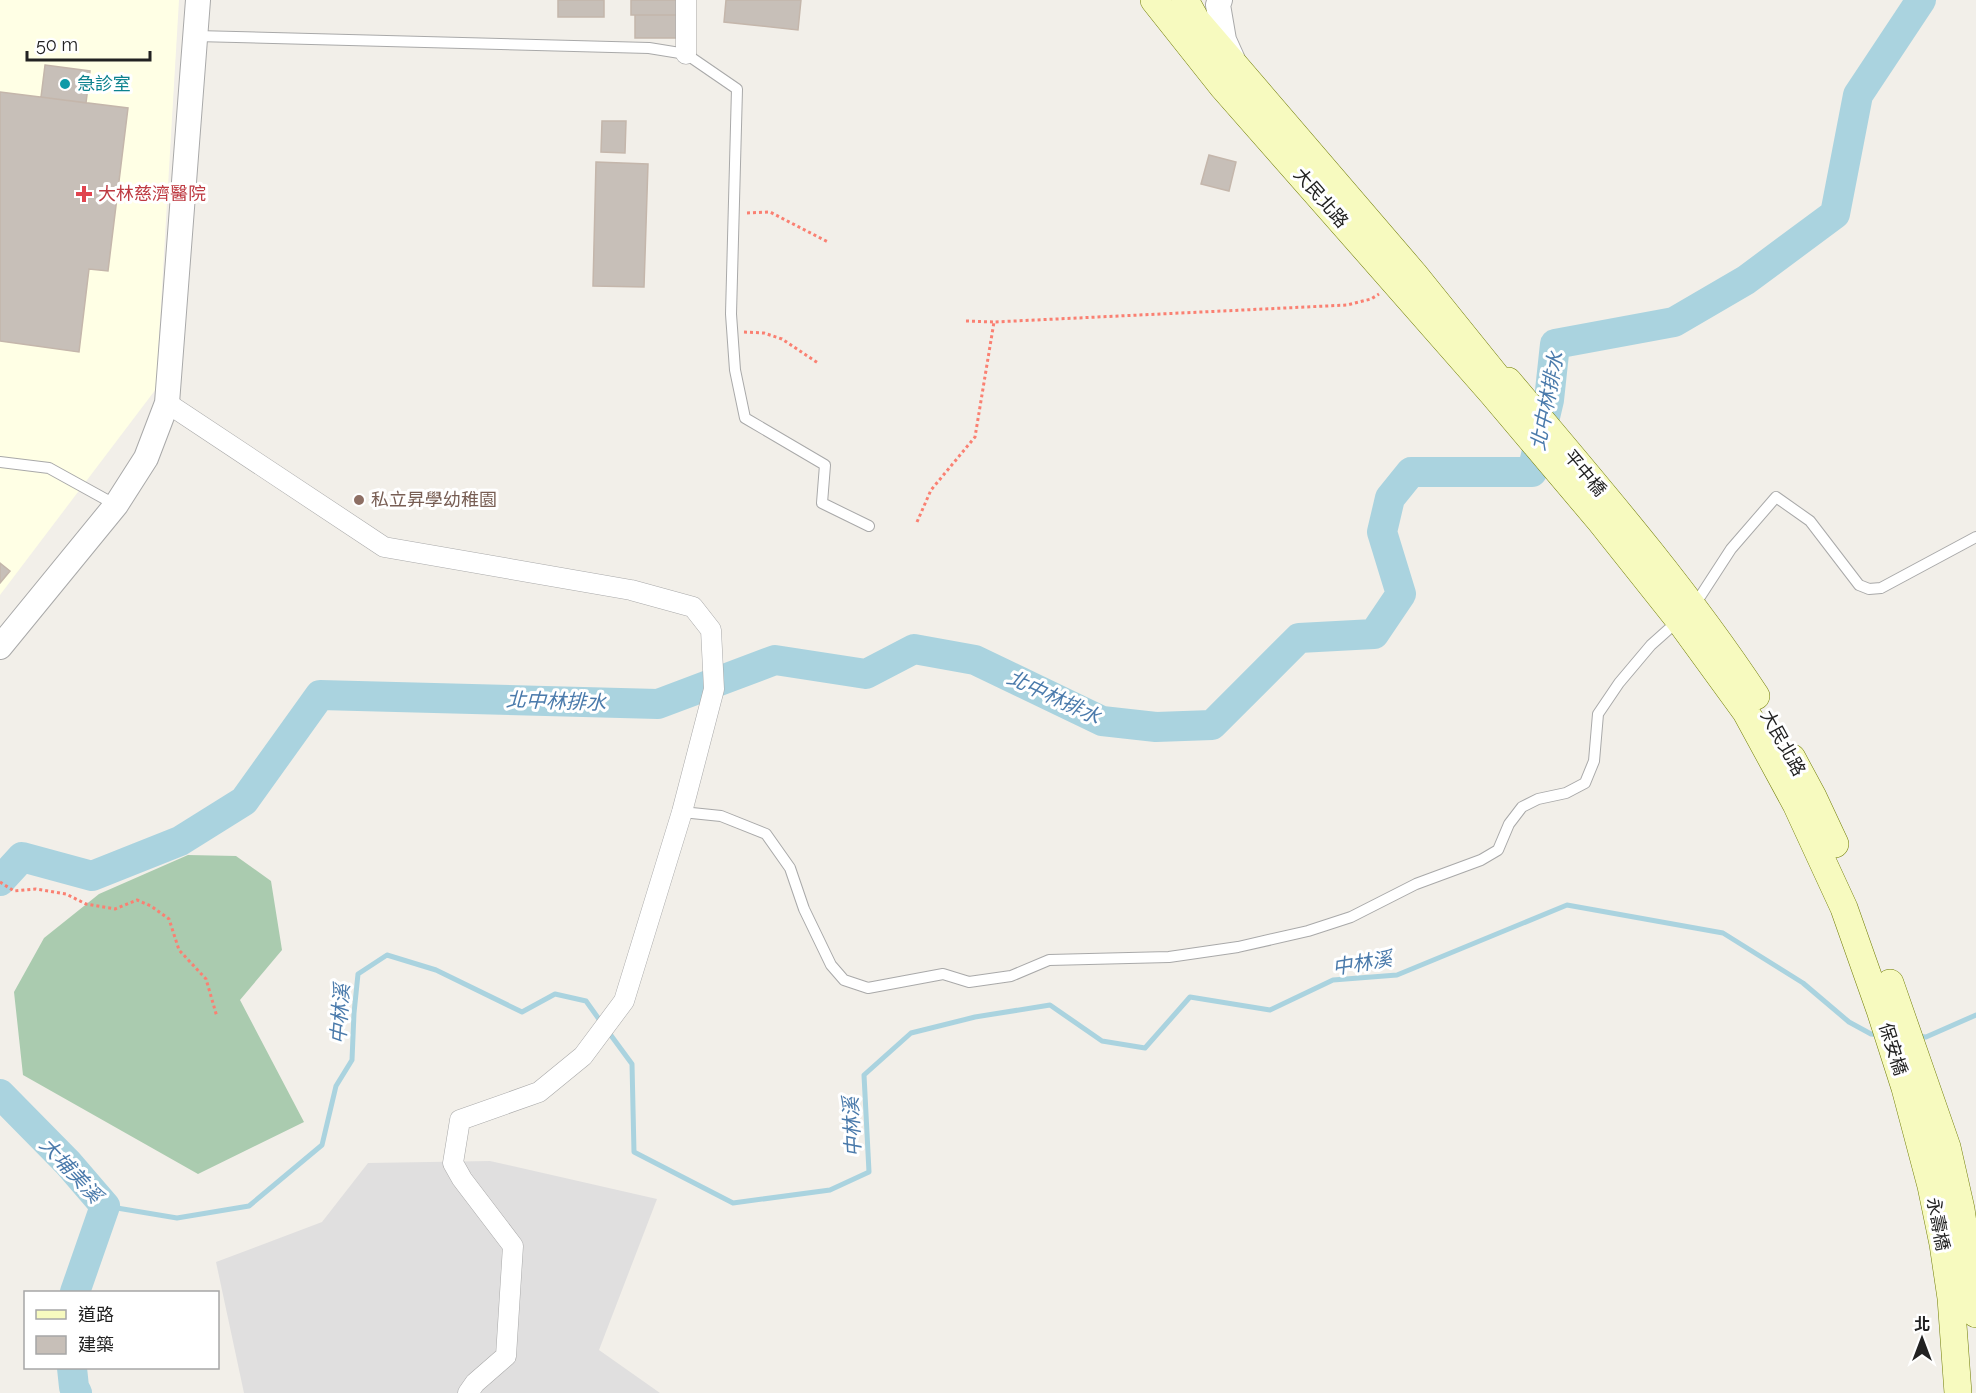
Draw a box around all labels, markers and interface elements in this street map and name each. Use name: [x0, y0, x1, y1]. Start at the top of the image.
scale bar: [27, 24, 150, 62]
text: 50 m: [36, 34, 78, 55]
place label: 急診室: [77, 73, 131, 94]
marker: 急診室: [58, 77, 72, 91]
street label: 大民北路: [1290, 164, 1353, 232]
place label: 大林慈濟醫院: [98, 183, 206, 204]
marker: 大林慈濟醫院: [75, 185, 93, 203]
water label: 北中林排水: [1526, 349, 1569, 452]
street label: 平中橋: [1560, 445, 1611, 500]
place label: 私立昇學幼稚園: [371, 489, 497, 510]
marker: 私立昇學幼稚園: [352, 493, 366, 507]
water label: 北中林排水: [1004, 665, 1105, 729]
water label: 北中林排水: [506, 687, 607, 715]
street label: 大民北路: [1757, 706, 1810, 779]
water label: 中林溪: [1330, 946, 1396, 980]
water label: 中林溪: [326, 980, 354, 1045]
street label: 保安橋: [1875, 1020, 1912, 1078]
water label: 中林溪: [838, 1093, 866, 1158]
water label: 大埔美溪: [35, 1133, 109, 1210]
street label: 永壽橋: [1923, 1195, 1954, 1252]
legend: [24, 1291, 219, 1369]
text: 道路: [78, 1304, 114, 1325]
north arrow: [1892, 1309, 1952, 1369]
text: 北: [1914, 1315, 1930, 1334]
text: 建築: [78, 1334, 114, 1355]

